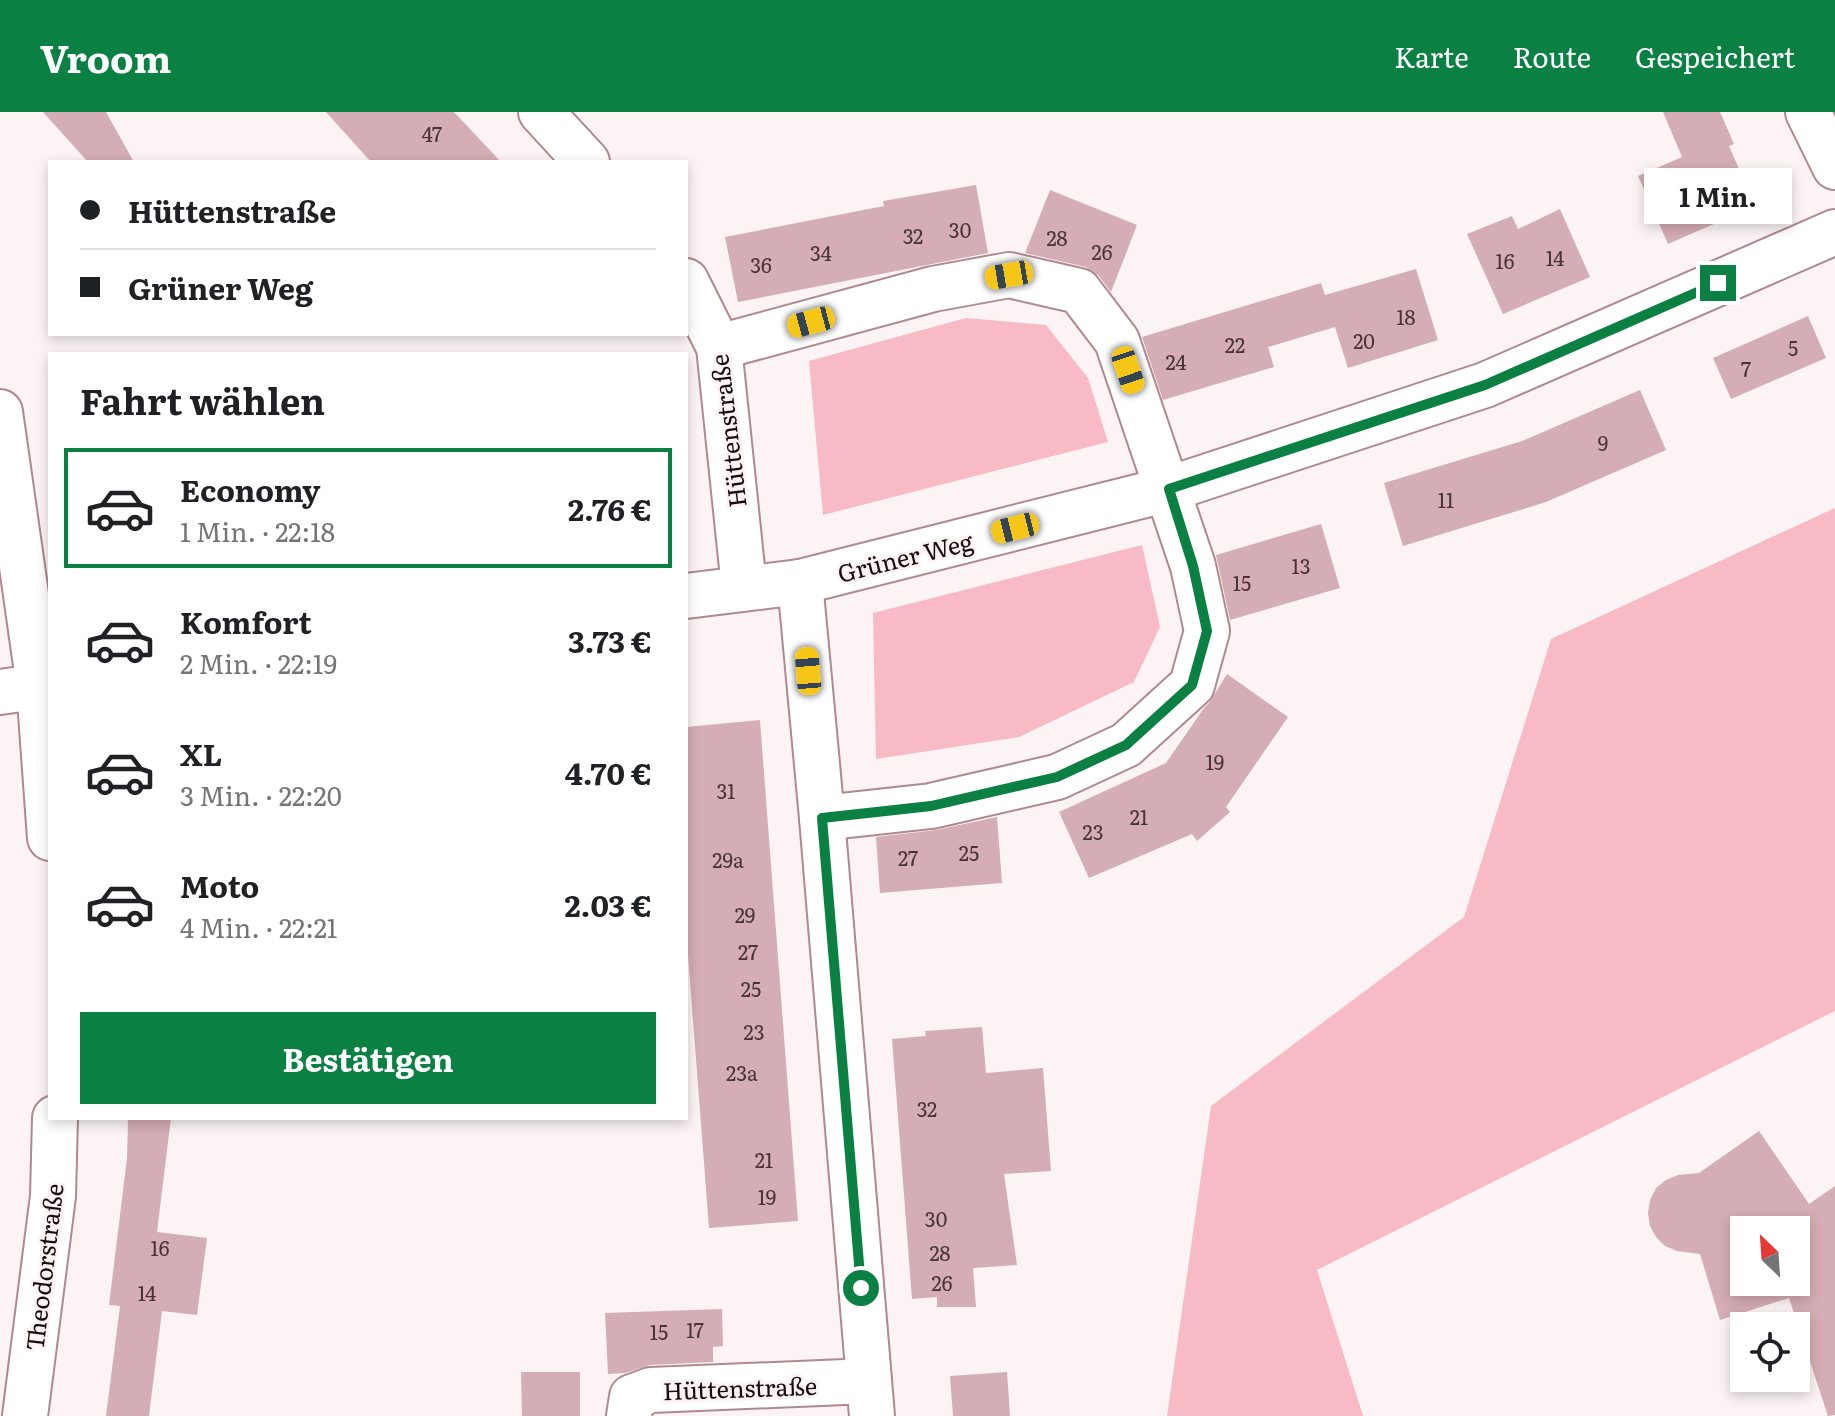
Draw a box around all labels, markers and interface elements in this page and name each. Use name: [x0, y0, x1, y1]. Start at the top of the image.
text: Vroom: [40, 28, 171, 85]
text: Karte: [1394, 35, 1469, 77]
text: Route: [1513, 35, 1591, 77]
text: Gespeichert: [1635, 35, 1795, 77]
house number: 47: [422, 118, 442, 148]
callout: 1 Min.: [1644, 167, 1792, 223]
text: 1 Min.: [1679, 176, 1757, 215]
text: Hüttenstraße: [128, 188, 336, 232]
house number: 30: [949, 214, 971, 244]
house number: 32: [903, 220, 923, 250]
house number: 28: [1046, 222, 1068, 252]
house number: 26: [1092, 236, 1113, 266]
house number: 34: [810, 237, 832, 267]
house number: 14: [1546, 242, 1564, 272]
house number: 16: [1496, 245, 1515, 275]
house number: 36: [750, 249, 772, 279]
car: [983, 259, 1035, 291]
text: Grüner Weg: [128, 265, 313, 309]
route end: [1700, 265, 1736, 301]
house number: 18: [1396, 301, 1416, 331]
car: [785, 304, 837, 340]
house number: 20: [1353, 325, 1375, 355]
house number: 22: [1225, 329, 1245, 359]
house number: 5: [1788, 332, 1798, 362]
car: [1109, 343, 1147, 397]
house number: 24: [1165, 346, 1187, 376]
street label: Hüttenstraße: [700, 352, 754, 510]
house number: 7: [1741, 353, 1751, 383]
text: Fahrt wählen: [80, 373, 325, 426]
house number: 9: [1598, 427, 1608, 457]
text: Economy: [180, 467, 320, 511]
icon: car: [84, 472, 156, 544]
house number: 11: [1438, 484, 1454, 514]
text: 2.76 €: [568, 486, 652, 530]
text: 1 Min. · 22:18: [180, 511, 335, 550]
car: [989, 511, 1041, 545]
street label: Grüner Weg: [834, 522, 977, 590]
house number: 13: [1292, 550, 1310, 580]
house number: 15: [1233, 567, 1251, 597]
text: Komfort: [180, 599, 312, 643]
icon: car: [84, 604, 156, 676]
text: 3.73 €: [568, 618, 652, 662]
text: 2 Min. · 22:19: [180, 643, 337, 682]
car: [794, 646, 822, 696]
text: XL: [180, 731, 222, 775]
icon: car: [84, 736, 156, 808]
house number: 19: [1206, 746, 1224, 776]
text: 4.70 €: [565, 750, 652, 794]
text: 3 Min. · 22:20: [180, 775, 342, 814]
house number: 31: [717, 775, 735, 805]
house number: 21: [1130, 801, 1148, 831]
house number: 23: [1083, 816, 1103, 846]
house number: 25: [959, 837, 979, 867]
house number: 27: [898, 842, 918, 872]
house number: 29a: [712, 844, 744, 874]
text: Moto: [180, 863, 259, 907]
icon: car: [84, 868, 156, 940]
text: 2.03 €: [564, 882, 652, 926]
house number: 29: [735, 899, 755, 929]
text: 4 Min. · 22:21: [180, 907, 337, 946]
house number: 27: [738, 936, 758, 966]
house number: 25: [741, 973, 761, 1003]
button: Bestätigen: [80, 1012, 656, 1104]
house number: 23: [744, 1016, 764, 1046]
house number: 23a: [726, 1057, 758, 1087]
house number: 32: [917, 1093, 937, 1123]
house number: 21: [755, 1144, 773, 1174]
street label: Theodorstraße: [15, 1181, 71, 1353]
house number: 19: [758, 1181, 776, 1211]
house number: 30: [925, 1203, 947, 1233]
north arrow: [1730, 1216, 1810, 1296]
map controls: [1730, 1216, 1810, 1392]
house number: 16: [151, 1232, 170, 1262]
house number: 28: [929, 1237, 951, 1267]
house number: 26: [932, 1267, 953, 1297]
route start: [843, 1270, 879, 1306]
house number: 14: [138, 1277, 156, 1307]
button: locate: [1730, 1312, 1810, 1392]
house number: 17: [686, 1314, 704, 1344]
house number: 15: [650, 1316, 668, 1346]
street label: Hüttenstraße: [662, 1367, 818, 1407]

